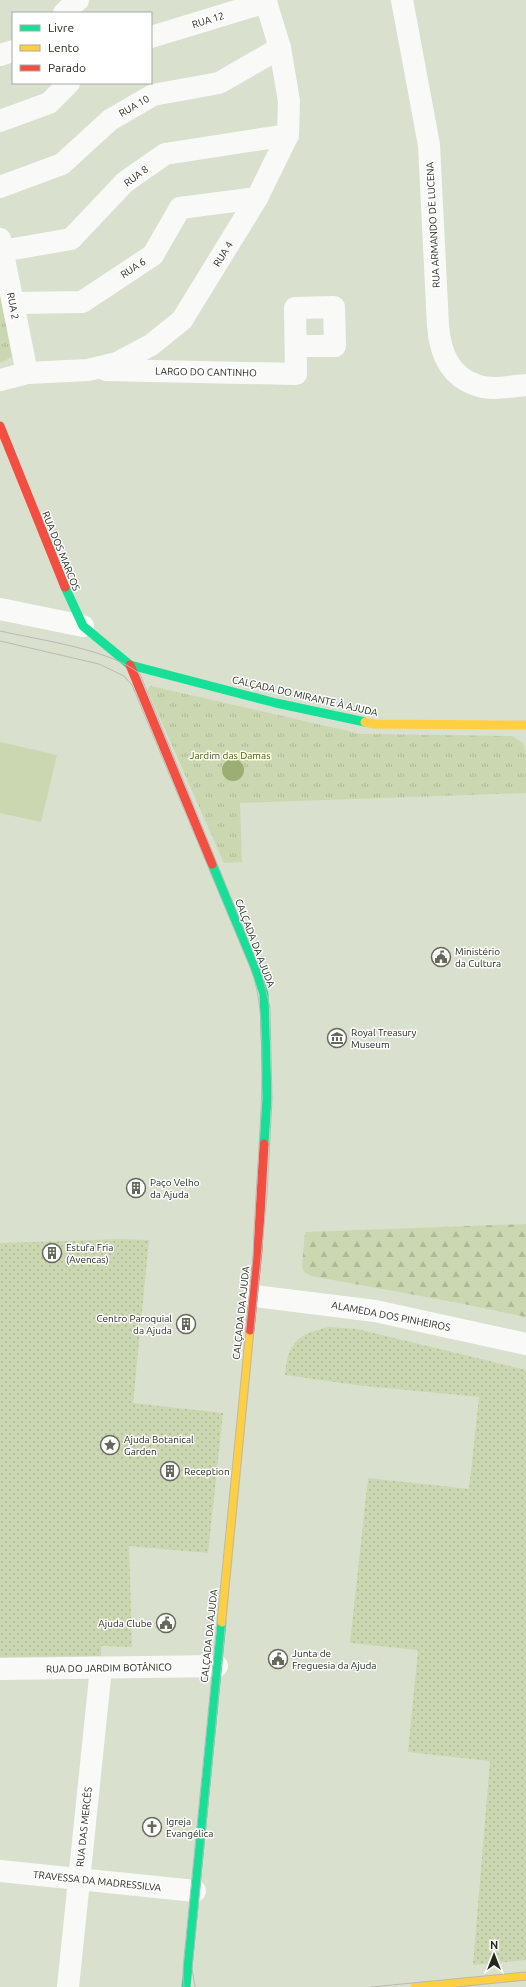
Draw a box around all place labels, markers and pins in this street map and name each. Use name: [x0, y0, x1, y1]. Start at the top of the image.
public building icon: Ministério da Cultura: [430, 946, 452, 968]
place label: Ministério da Cultura: [455, 946, 501, 969]
museum icon: Royal Treasury Museum: [326, 1027, 348, 1049]
place label: Royal Treasury Museum: [351, 1027, 417, 1050]
building icon: Paço Velho da Ajuda: [125, 1177, 147, 1199]
place label: Paço Velho da Ajuda: [150, 1177, 200, 1200]
building icon: Estufa Fria (Avencas): [41, 1242, 63, 1264]
place label: Estufa Fria (Avencas): [66, 1242, 113, 1265]
place label: Centro Paroquial da Ajuda: [96, 1313, 172, 1336]
building icon: Centro Paroquial da Ajuda: [175, 1313, 197, 1335]
place icon: Ajuda Botanical Garden: [99, 1434, 121, 1456]
place label: Ajuda Botanical Garden: [124, 1434, 194, 1457]
building icon: Reception: [159, 1460, 181, 1482]
place label: Reception: [184, 1466, 230, 1477]
public building icon: Ajuda Clube: [155, 1612, 177, 1634]
place label: Ajuda Clube: [98, 1618, 152, 1629]
public building icon: Junta de Freguesia da Ajuda: [267, 1648, 289, 1670]
place label: Junta de Freguesia da Ajuda: [292, 1648, 376, 1671]
church icon: Igreja Evangélica: [141, 1816, 163, 1838]
place label: Igreja Evangélica: [166, 1816, 213, 1839]

